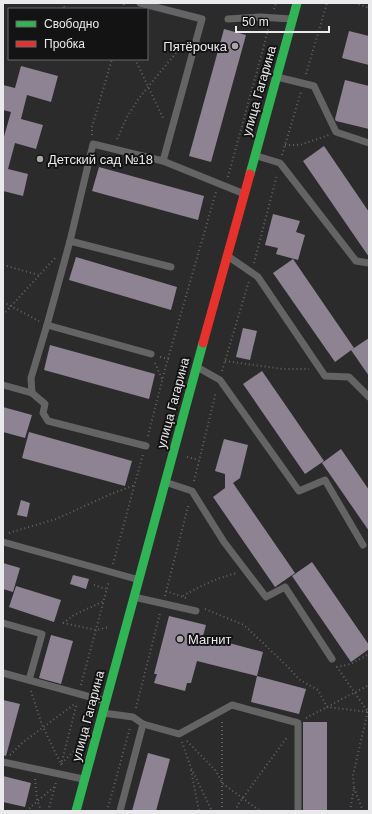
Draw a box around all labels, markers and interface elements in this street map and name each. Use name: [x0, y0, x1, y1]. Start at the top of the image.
legend: [8, 8, 148, 60]
scale bar: [236, 8, 329, 34]
text: 50 m: [242, 15, 269, 29]
text: Свободно: [44, 17, 99, 31]
text: Пробка: [44, 37, 85, 51]
place label: Пятёрочка: [163, 39, 228, 54]
marker: Пятёрочка: [230, 41, 240, 51]
street label: улица Гагарина: [239, 43, 279, 138]
place label: Детский сад №18: [48, 152, 153, 167]
marker: Детский сад №18: [35, 154, 45, 164]
street label: улица Гагарина: [154, 355, 193, 450]
place label: Магнит: [188, 632, 231, 647]
marker: Магнит: [175, 634, 185, 644]
street label: улица Гагарина: [69, 668, 108, 763]

